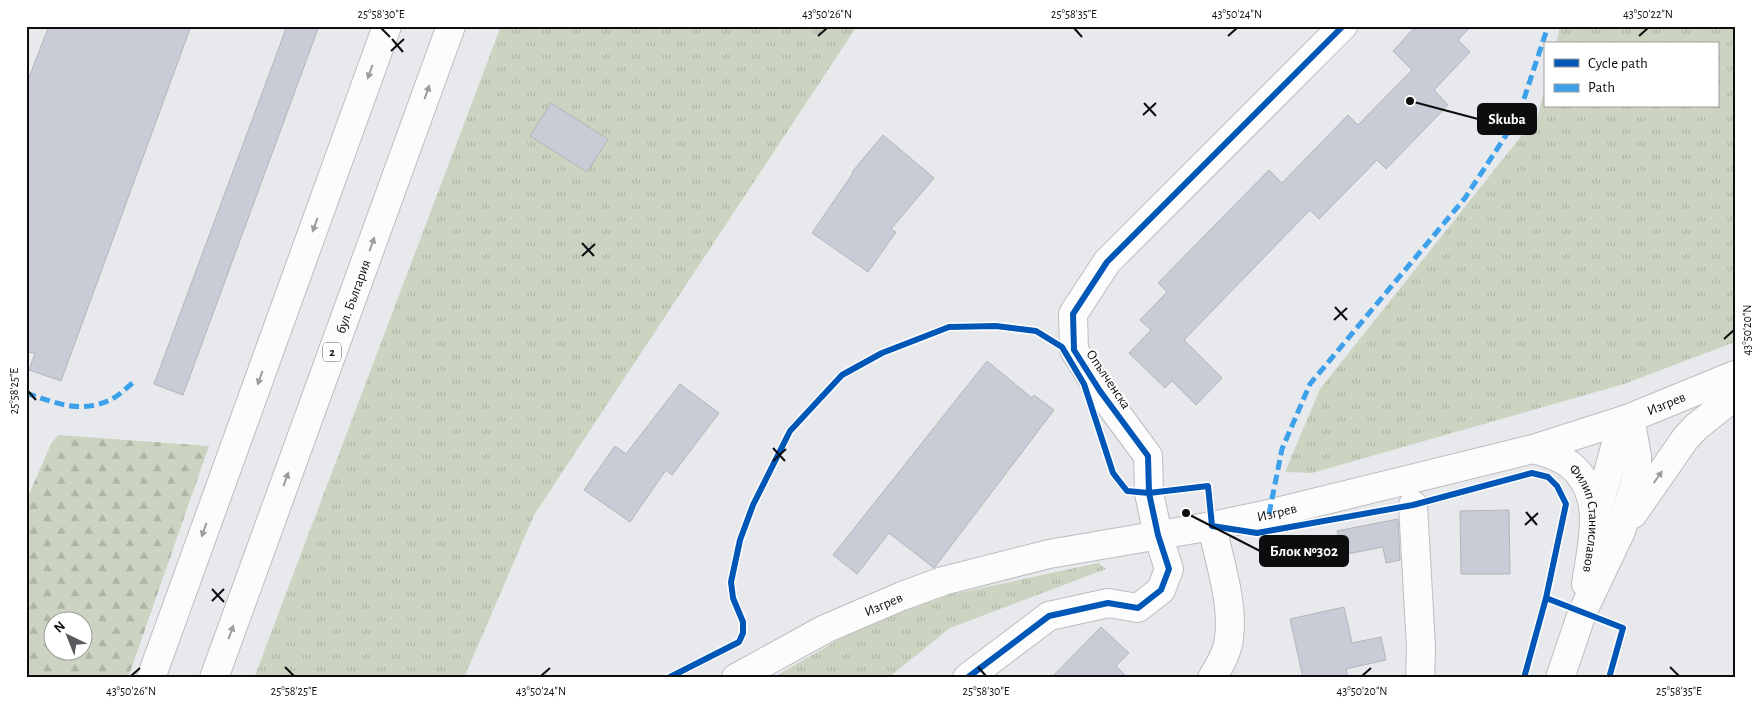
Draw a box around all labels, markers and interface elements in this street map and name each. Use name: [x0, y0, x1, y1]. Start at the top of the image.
text: 25°58'30"E: [357, 8, 405, 20]
text: 43°50'26"N: [802, 8, 852, 20]
text: 25°58'35"E: [1051, 8, 1097, 20]
text: 43°50'24"N: [1212, 8, 1262, 20]
text: 43°50'22"N: [1623, 8, 1673, 20]
legend: [1544, 42, 1718, 108]
text: Cycle path: [1588, 56, 1648, 71]
one-way arrow: [366, 65, 374, 80]
text: Path: [1588, 80, 1615, 95]
one-way arrow: [424, 84, 431, 99]
callout: Skuba: [1478, 104, 1536, 134]
text: Skuba: [1488, 112, 1526, 127]
one-way arrow: [311, 218, 319, 233]
one-way arrow: [369, 237, 376, 252]
street label: бул. България: [334, 258, 373, 335]
text: 43°50'20"N: [1741, 305, 1753, 355]
road number: 2: [323, 342, 341, 362]
street label: Опълченска: [1083, 347, 1133, 412]
text: 25°58'25"E: [8, 368, 20, 414]
one-way arrow: [256, 370, 263, 385]
street label: Изгрев: [1645, 390, 1688, 418]
street label: Филип Станиславов: [1566, 462, 1600, 573]
one-way arrow: [1653, 470, 1663, 484]
one-way arrow: [282, 471, 290, 486]
street label: Изгрев: [1256, 501, 1298, 524]
one-way arrow: [200, 523, 207, 538]
callout: Блок №302: [1260, 536, 1348, 566]
text: Блок №302: [1270, 544, 1338, 559]
street label: Изгрев: [862, 591, 905, 619]
north arrow: [42, 612, 92, 662]
text: N: [51, 619, 68, 636]
one-way arrow: [227, 624, 235, 639]
text: 43°50'26"N: [106, 685, 156, 697]
text: 25°58'25"E: [271, 685, 317, 697]
text: 43°50'24"N: [516, 685, 566, 697]
text: 25°58'30"E: [962, 685, 1010, 697]
text: 43°50'20"N: [1337, 685, 1387, 697]
text: 25°58'35"E: [1656, 685, 1702, 697]

